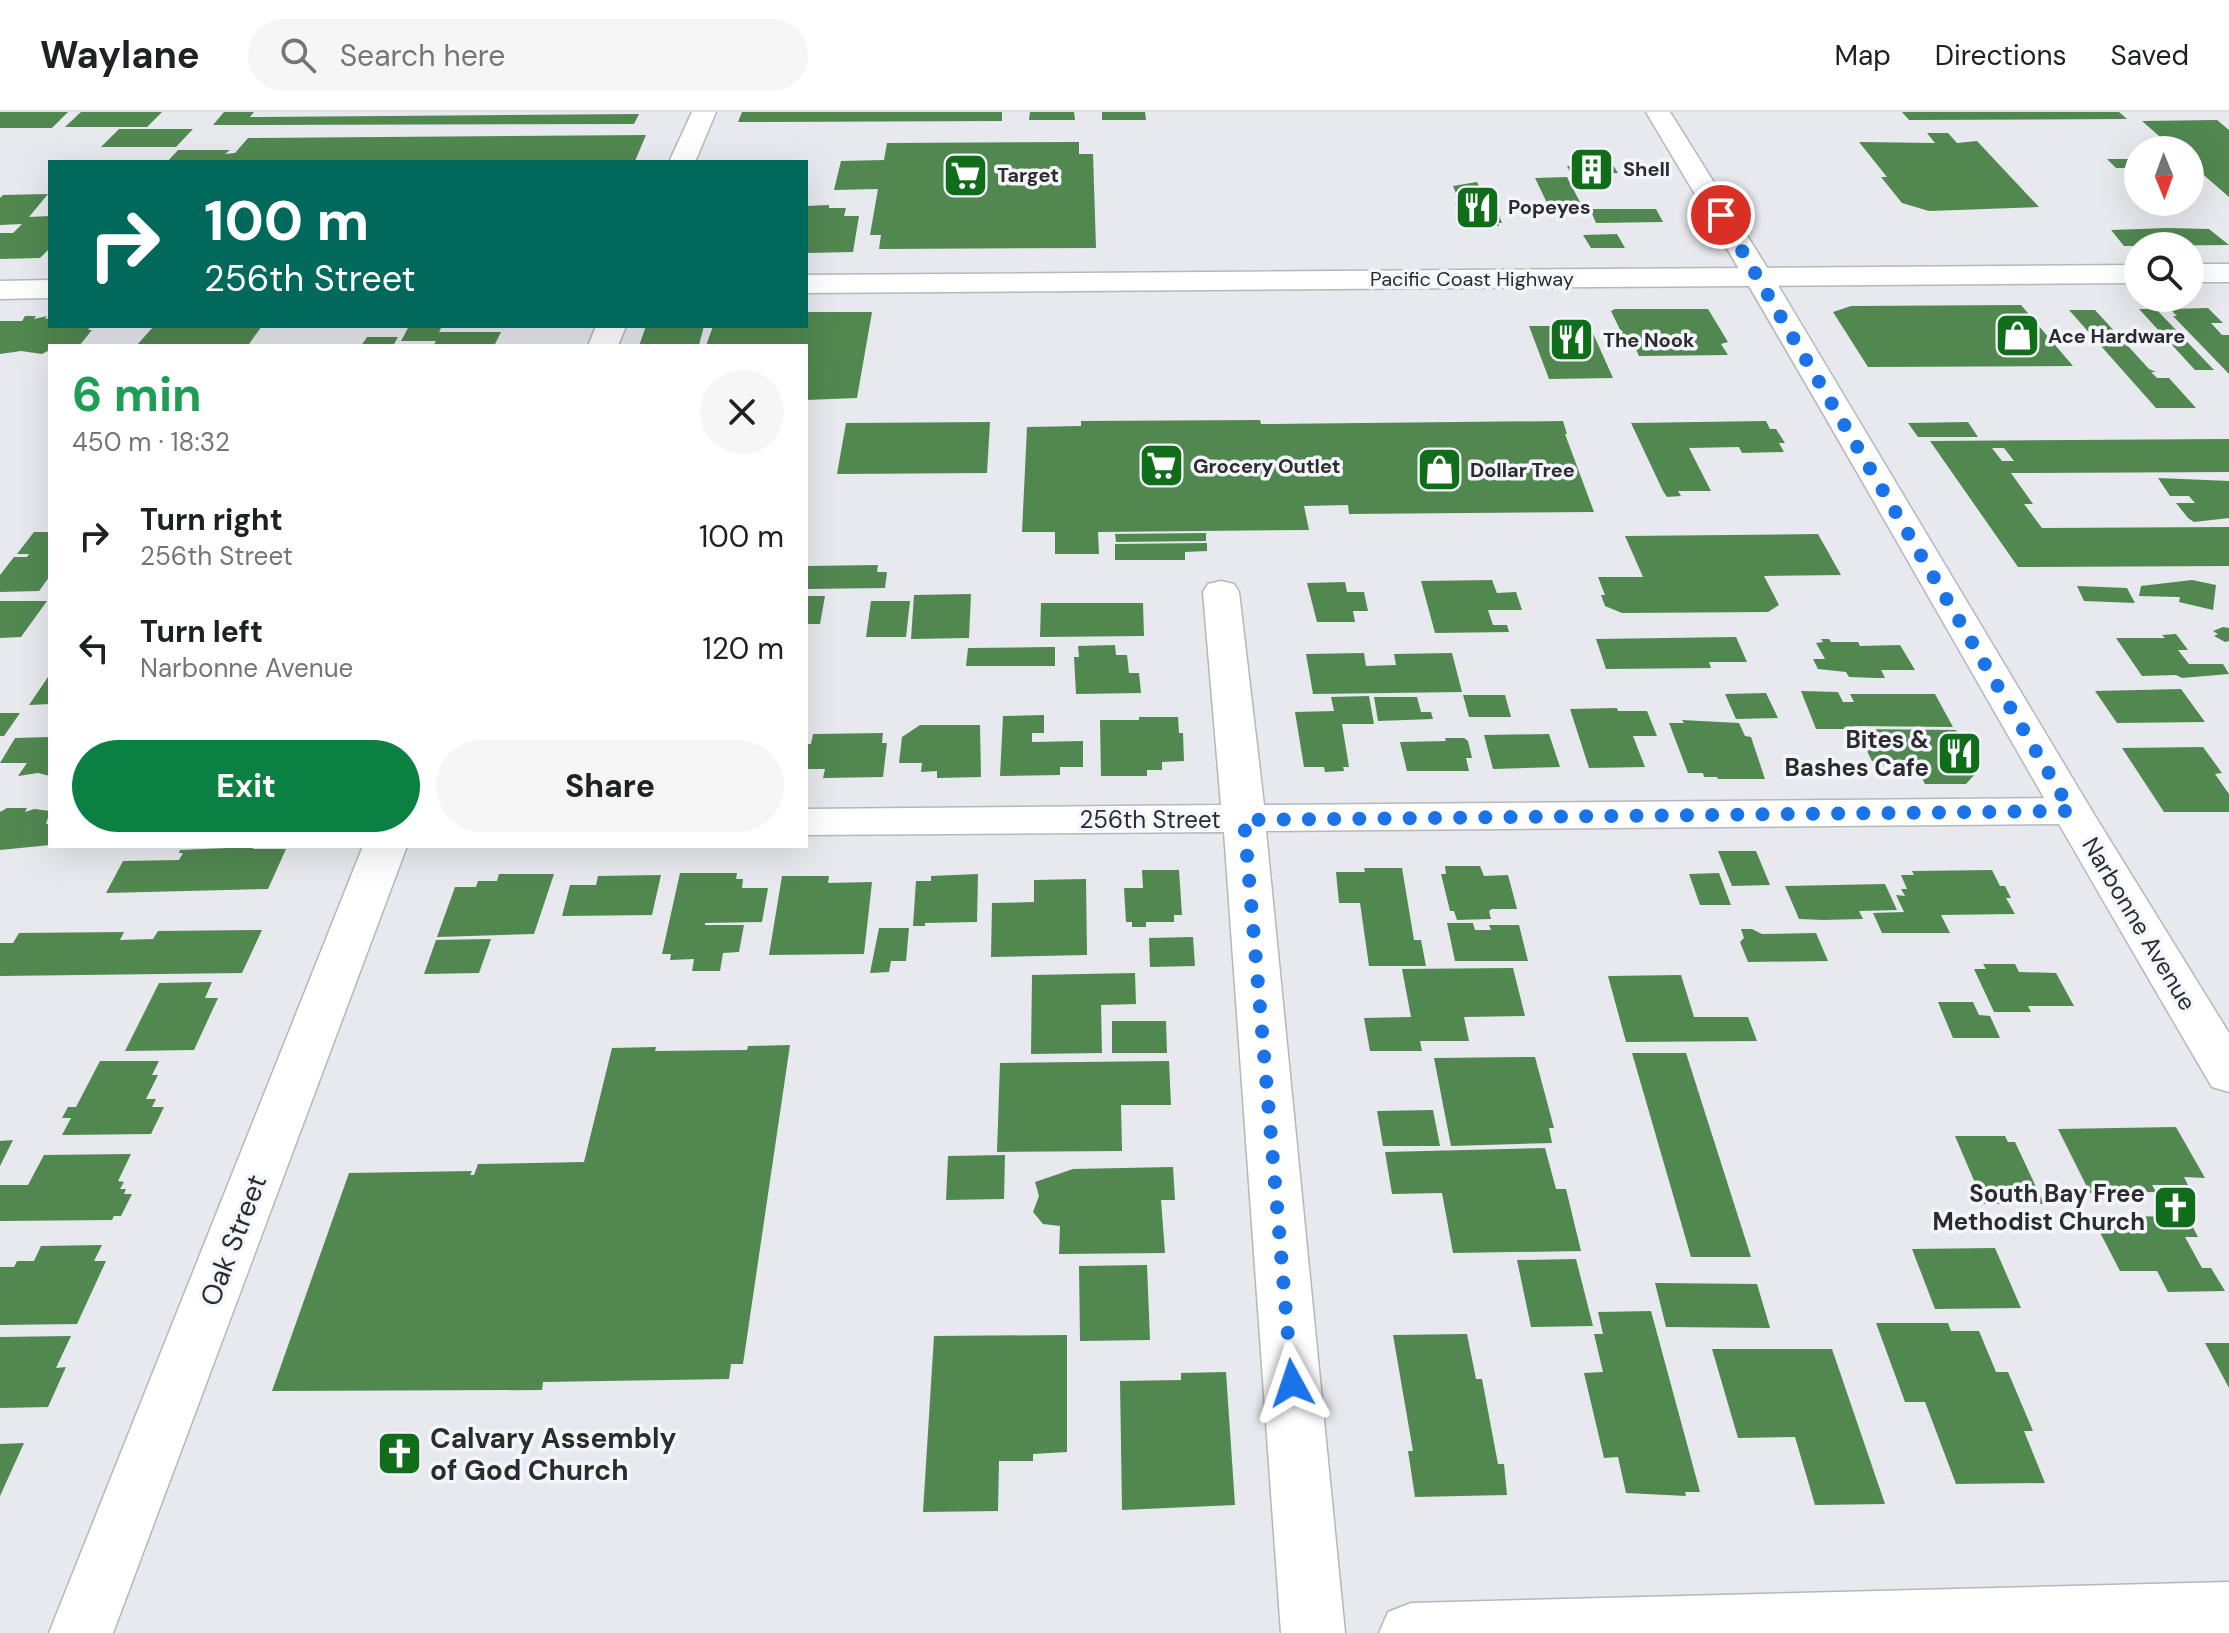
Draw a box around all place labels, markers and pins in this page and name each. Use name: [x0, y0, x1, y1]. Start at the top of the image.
building icon: Shell: [1568, 145, 1616, 193]
supermarket icon: Target: [942, 151, 990, 199]
place label: Shell: [1623, 156, 1670, 182]
place label: Target: [997, 162, 1059, 188]
pin: [1687, 181, 1755, 249]
restaurant icon: Popeyes: [1453, 183, 1501, 231]
place label: Popeyes: [1508, 194, 1591, 220]
shop icon: Ace Hardware: [1993, 312, 2041, 360]
restaurant icon: The Nook: [1548, 316, 1596, 364]
place label: Ace Hardware: [2048, 323, 2185, 349]
place label: The Nook: [1603, 327, 1695, 353]
supermarket icon: Grocery Outlet: [1138, 442, 1186, 490]
shop icon: Dollar Tree: [1415, 446, 1463, 494]
place label: Grocery Outlet: [1193, 453, 1340, 479]
place label: Dollar Tree: [1470, 457, 1575, 483]
place label: Bites & Bashes Cafe: [1785, 724, 1929, 783]
restaurant icon: Bites & Bashes Cafe: [1936, 730, 1984, 778]
place label: South Bay Free Methodist Church: [1933, 1178, 2145, 1237]
church icon: South Bay Free Methodist Church: [2152, 1184, 2200, 1232]
place label: Calvary Assembly of God Church: [430, 1420, 677, 1489]
church icon: Calvary Assembly of God Church: [375, 1430, 423, 1478]

